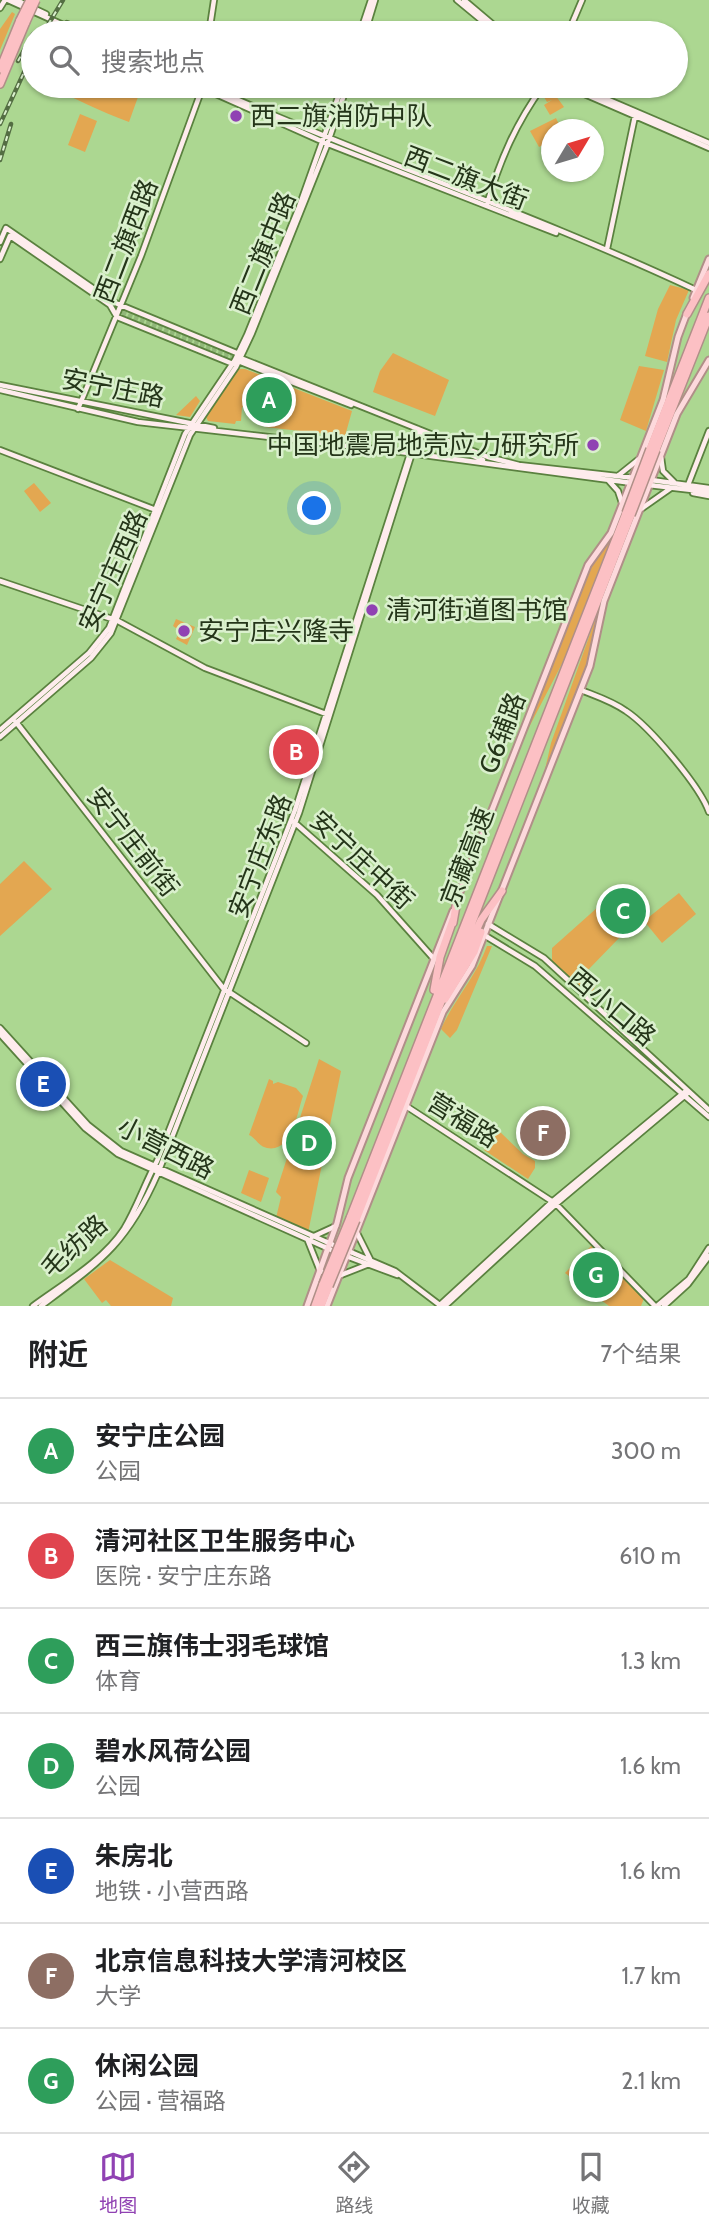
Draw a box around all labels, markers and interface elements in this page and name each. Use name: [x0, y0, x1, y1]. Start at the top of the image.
search box: [21, 21, 688, 98]
icon: search: [45, 41, 83, 79]
text: 搜索地点: [101, 46, 205, 78]
place label: 西二旗消防中队: [250, 100, 432, 132]
marker: 西二旗消防中队: [228, 108, 244, 124]
north arrow: [541, 119, 604, 182]
street label: 西二旗大街: [400, 140, 532, 216]
street label: 西二旗西路: [88, 175, 164, 307]
street label: 西二旗中路: [224, 187, 302, 319]
street label: 安宁庄路: [59, 362, 167, 414]
pin: A: [246, 374, 292, 426]
place label: 中国地震局地壳应力研究所: [267, 429, 579, 461]
marker: 中国地震局地壳应力研究所: [585, 437, 601, 453]
your location: [297, 491, 331, 525]
street label: 安宁庄西路: [72, 505, 154, 637]
place label: 清河街道图书馆: [386, 594, 568, 626]
marker: 清河街道图书馆: [364, 602, 380, 618]
place label: 安宁庄兴隆寺: [198, 615, 354, 647]
marker: 安宁庄兴隆寺: [176, 623, 192, 639]
street label: G6辅路: [472, 688, 532, 778]
pin: B: [273, 726, 319, 778]
street label: 安宁庄前街: [80, 781, 186, 903]
street label: 安宁庄东路: [222, 790, 298, 922]
street label: 京藏高速: [433, 803, 501, 911]
street label: 安宁庄中街: [304, 804, 420, 916]
pin: C: [600, 885, 646, 937]
street label: 西小口路: [562, 961, 662, 1053]
pin: E: [20, 1058, 66, 1110]
street label: 营福路: [421, 1086, 505, 1154]
pin: F: [520, 1107, 566, 1159]
street label: 小营西路: [112, 1110, 220, 1186]
pin: D: [286, 1117, 332, 1169]
street label: 毛纺路: [34, 1208, 114, 1284]
pin: G: [573, 1249, 619, 1301]
text: 附近: [28, 1336, 88, 1373]
text: 7个结果: [600, 1340, 681, 1368]
text: 安宁庄公园: [95, 1420, 225, 1452]
text: A: [44, 1437, 58, 1465]
text: 300 m: [611, 1437, 681, 1465]
text: 公园: [95, 1457, 141, 1485]
text: 清河社区卫生服务中心: [95, 1525, 355, 1557]
text: B: [44, 1542, 58, 1570]
text: 610 m: [619, 1542, 681, 1570]
text: 医院 · 安宁庄东路: [95, 1562, 272, 1590]
text: 西三旗伟士羽毛球馆: [95, 1630, 329, 1662]
text: C: [44, 1647, 58, 1675]
text: 1.3 km: [621, 1647, 681, 1675]
text: 体育: [95, 1667, 141, 1695]
text: 碧水风荷公园: [95, 1735, 251, 1767]
text: D: [43, 1752, 59, 1780]
text: 1.6 km: [620, 1752, 681, 1780]
text: 公园: [95, 1772, 141, 1800]
text: 朱房北: [95, 1840, 173, 1872]
text: E: [44, 1857, 58, 1885]
text: 1.6 km: [620, 1857, 681, 1885]
text: 地铁 · 小营西路: [95, 1877, 249, 1905]
text: 北京信息科技大学清河校区: [95, 1945, 407, 1977]
text: F: [45, 1962, 57, 1990]
text: 1.7 km: [621, 1962, 681, 1990]
text: 大学: [95, 1982, 141, 2010]
text: 休闲公园: [95, 2050, 199, 2082]
text: G: [43, 2067, 59, 2095]
text: 2.1 km: [621, 2067, 681, 2095]
text: 公园 · 营福路: [95, 2087, 226, 2115]
tab: 地图: [99, 2148, 137, 2217]
tab: 路线: [335, 2148, 374, 2217]
tab: 收藏: [572, 2148, 610, 2217]

